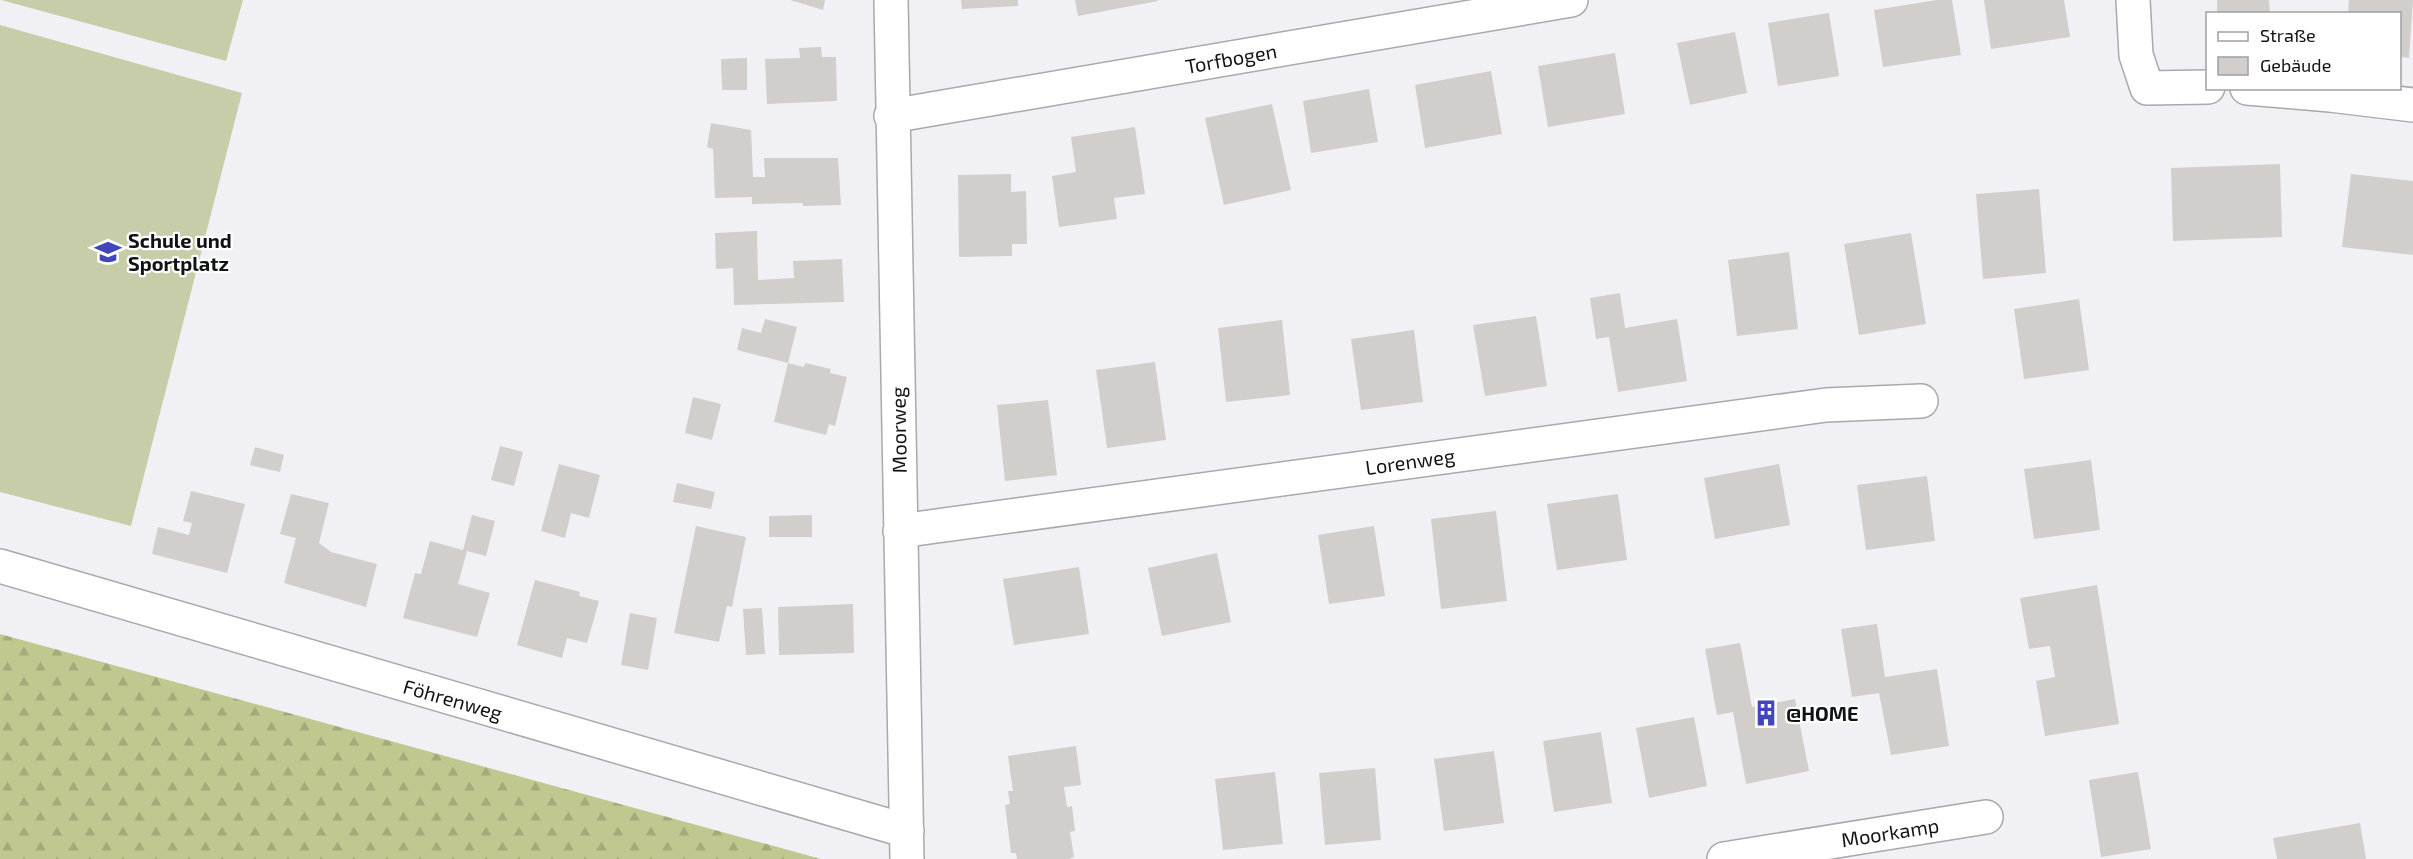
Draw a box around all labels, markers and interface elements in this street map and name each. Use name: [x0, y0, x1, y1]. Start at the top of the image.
legend: [2206, 12, 2401, 90]
text: Straße: [2260, 24, 2316, 46]
street label: Torfbogen: [1183, 38, 1279, 78]
text: Gebäude: [2260, 54, 2331, 76]
place label: Schule und Sportplatz: [128, 228, 232, 275]
school or university icon: Schule und Sportplatz: [93, 237, 123, 267]
street label: Moorweg: [885, 386, 911, 474]
street label: Lorenweg: [1364, 443, 1456, 479]
street label: Föhrenweg: [401, 673, 505, 725]
building icon: @HOME: [1751, 698, 1781, 728]
place label: @HOME: [1786, 701, 1859, 725]
street label: Moorkamp: [1839, 812, 1941, 852]

